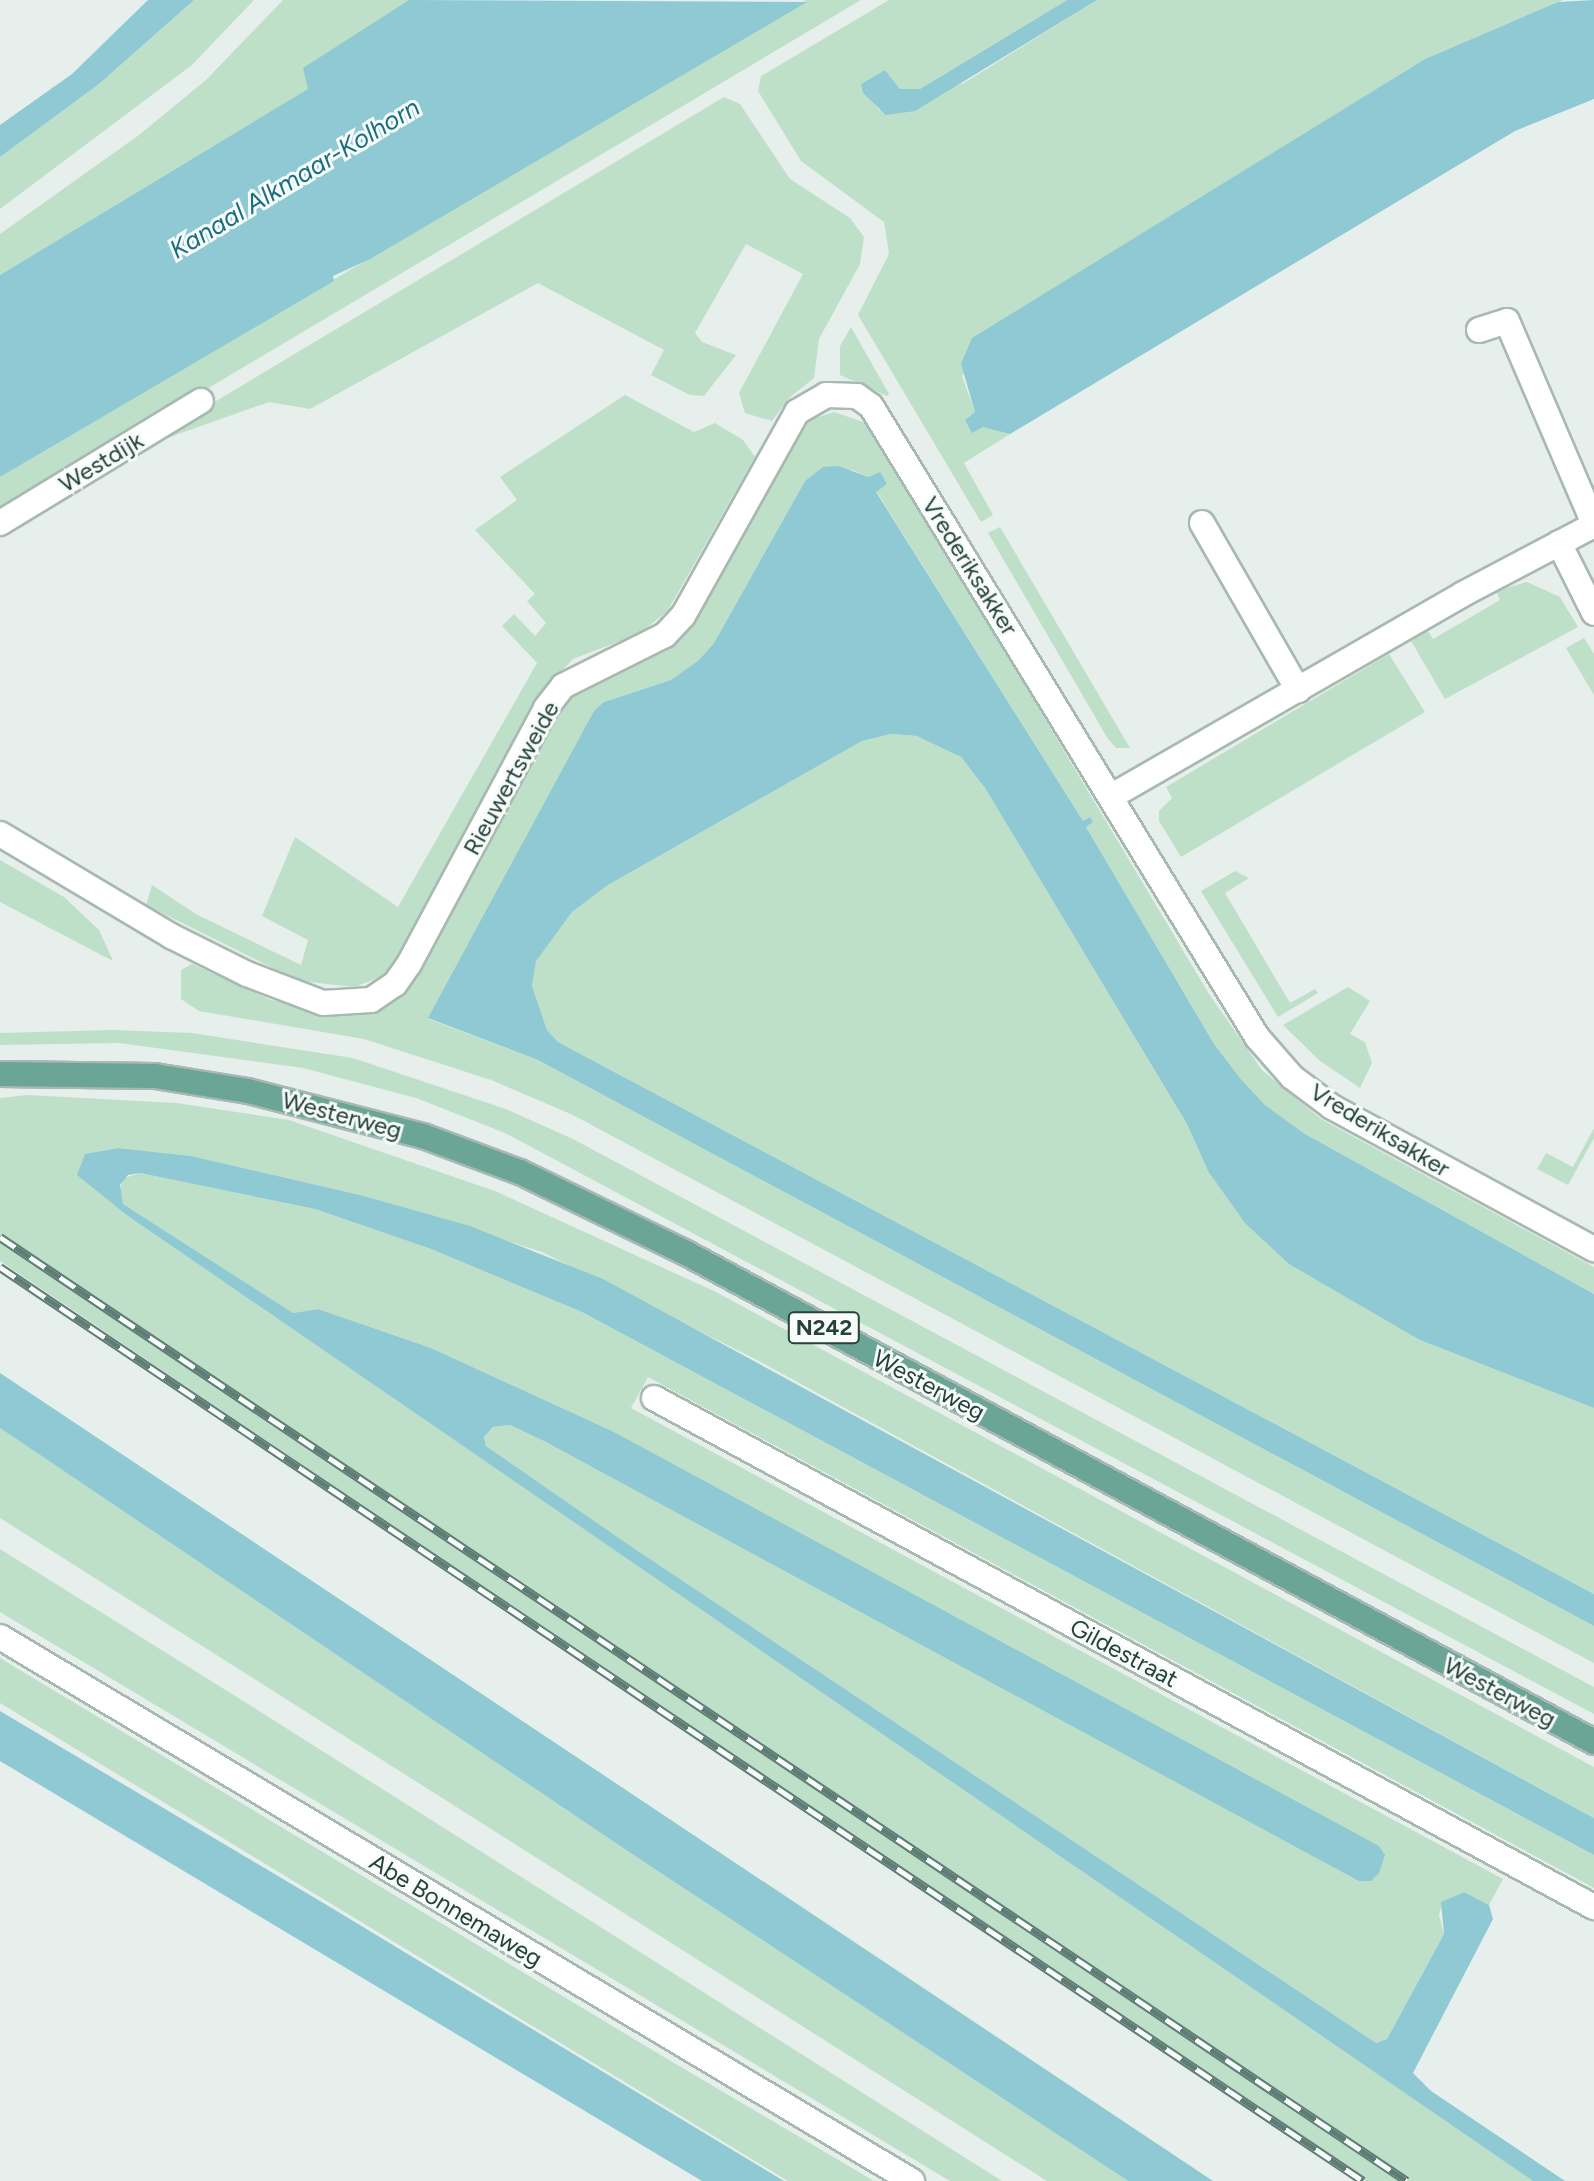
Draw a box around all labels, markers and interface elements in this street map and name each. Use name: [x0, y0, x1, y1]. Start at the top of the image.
water label: Kanaal Alkmaar-Kolhorn: [164, 92, 426, 266]
street label: Westdijk: [54, 426, 148, 498]
street label: Vrederiksakker: [916, 491, 1024, 641]
street label: Rieuwertsweide: [457, 696, 565, 860]
street label: Vrederiksakker: [1305, 1077, 1455, 1183]
street label: Westerweg: [279, 1085, 405, 1145]
road number: N242: [786, 1310, 862, 1346]
street label: Westerweg: [868, 1344, 990, 1426]
street label: Gildestraat: [1065, 1613, 1183, 1693]
street label: Westerweg: [1439, 1651, 1561, 1733]
street label: Abe Bonnemaweg: [365, 1847, 547, 1973]

